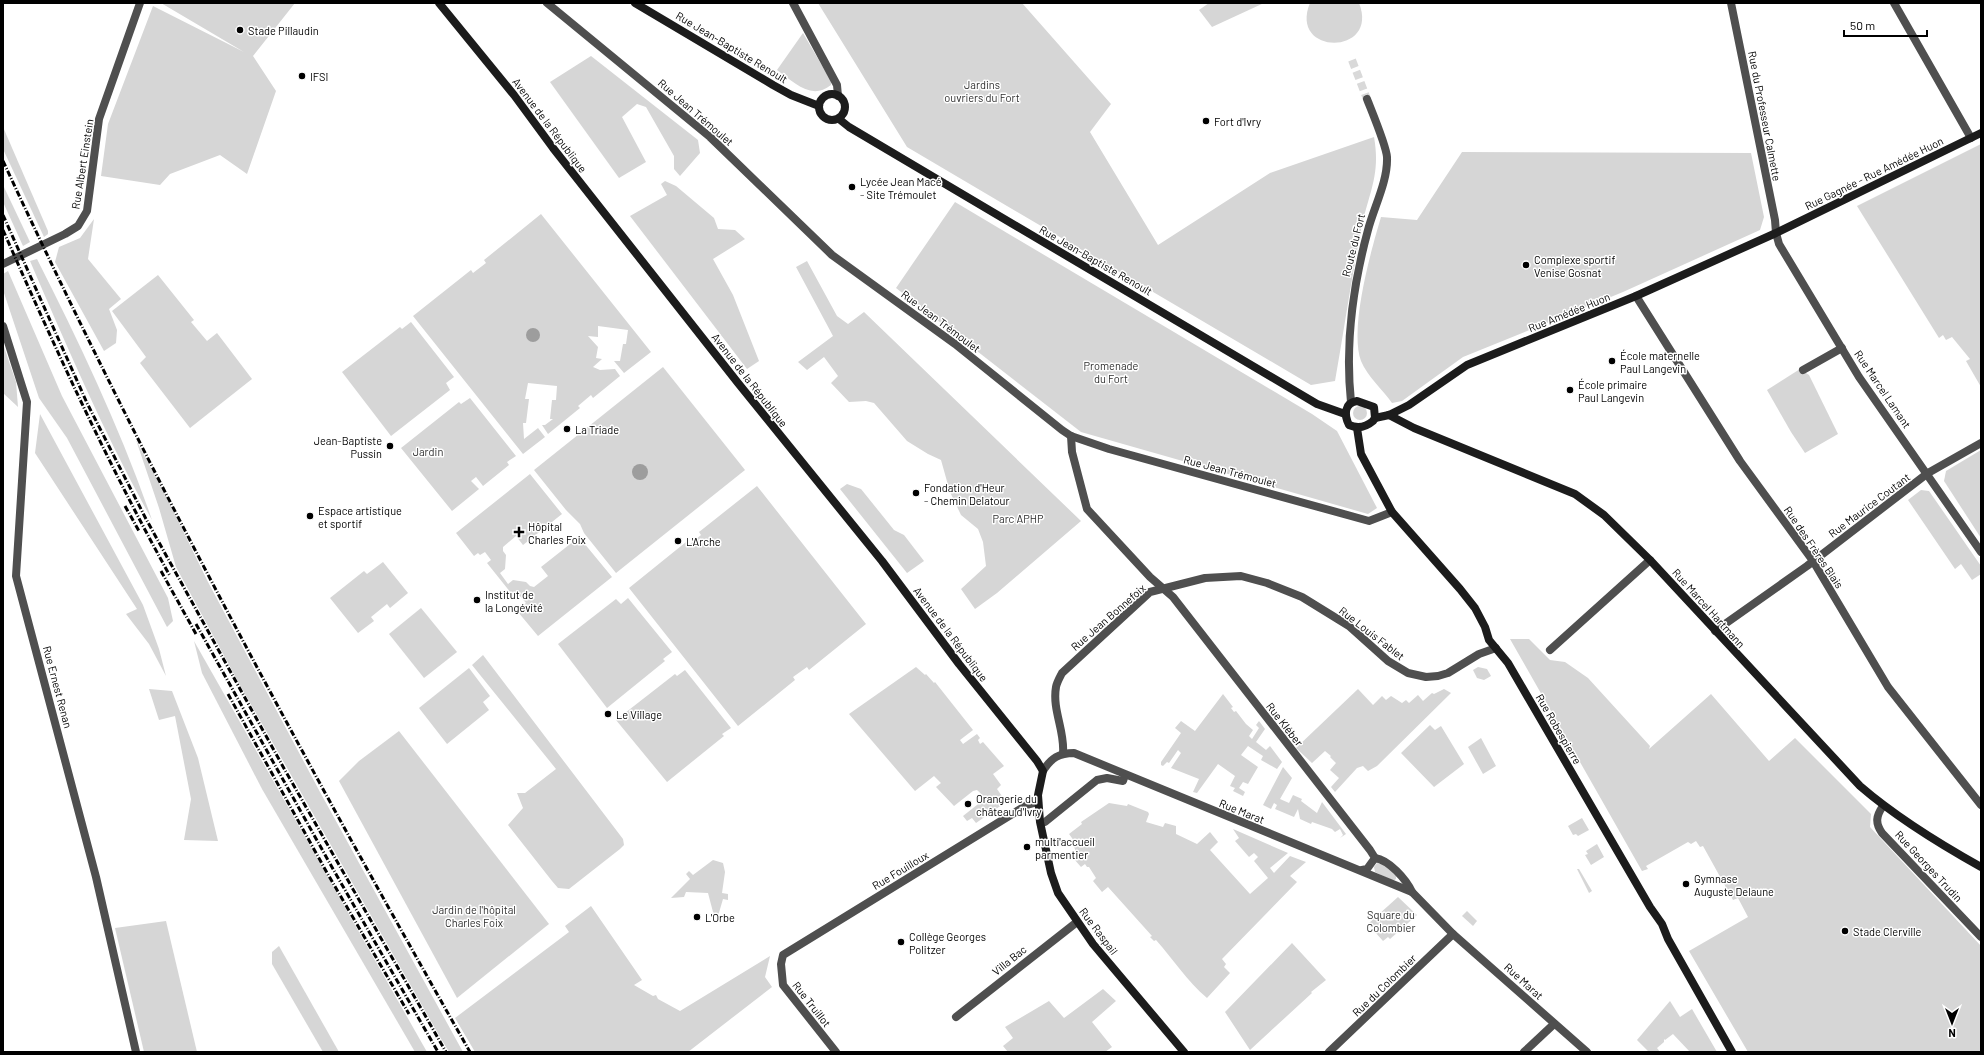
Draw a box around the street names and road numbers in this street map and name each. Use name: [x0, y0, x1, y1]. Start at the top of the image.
street label: Rue Jean-Baptiste Renoult: [674, 8, 790, 86]
street label: Rue du Professeur Calmette: [1746, 50, 1784, 182]
street label: Avenue de la République: [510, 75, 590, 175]
street label: Rue Jean Trémoulet: [656, 76, 736, 148]
street label: Rue Albert Einstein: [68, 118, 96, 210]
street label: Rue Gagnée - Rue Amédée Huon: [1803, 134, 1945, 212]
street label: Route du Fort: [1339, 212, 1367, 278]
street label: Rue Jean-Baptiste Renoult: [1037, 222, 1155, 298]
street label: Rue Jean Trémoulet: [899, 287, 983, 355]
street label: Rue Amédée Huon: [1526, 290, 1612, 334]
street label: Avenue de la République: [709, 331, 791, 430]
street label: Rue Marcel Lamant: [1852, 348, 1914, 430]
street label: Rue Jean Trémoulet: [1182, 452, 1278, 490]
street label: Rue Maurice Coutant: [1826, 470, 1912, 540]
street label: Rue des Frères Blais: [1782, 503, 1846, 591]
street label: Rue Marcel Hartmann: [1670, 566, 1748, 650]
street label: Rue Jean Bonnefoix: [1068, 581, 1148, 653]
street label: Avenue de la République: [911, 584, 991, 684]
street label: Rue Louis Fablet: [1337, 604, 1407, 662]
street label: Rue Ernest Renan: [41, 645, 75, 730]
street label: Rue Robespierre: [1534, 692, 1584, 767]
street label: Rue Kléber: [1264, 700, 1306, 748]
street label: Rue Marat: [1217, 796, 1267, 826]
street label: Rue Georges Trudin: [1893, 828, 1965, 904]
street label: Rue Fouilloux: [869, 848, 931, 892]
street label: Rue Raspail: [1077, 905, 1121, 957]
street label: Villa Bac: [989, 942, 1029, 978]
street label: Rue du Colombier: [1349, 951, 1419, 1019]
street label: Rue Marat: [1502, 960, 1546, 1002]
street label: Rue Truillot: [790, 979, 834, 1029]

